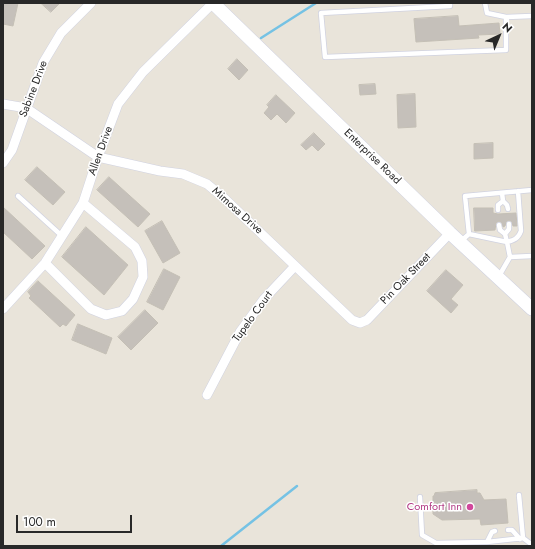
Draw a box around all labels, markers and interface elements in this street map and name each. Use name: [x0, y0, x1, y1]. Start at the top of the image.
north arrow: [479, 16, 519, 56]
text: N: [499, 19, 516, 36]
street label: Sabine Drive: [17, 59, 51, 119]
street label: Allen Drive: [86, 125, 116, 177]
street label: Enterprise Road: [341, 127, 403, 187]
street label: Mimosa Drive: [209, 185, 265, 237]
street label: Pin Oak Street: [378, 251, 434, 307]
street label: Tupelo Court: [230, 289, 276, 345]
place label: Comfort Inn: [407, 500, 462, 514]
marker: Comfort Inn: [465, 502, 475, 512]
scale bar: [18, 507, 134, 533]
text: 100 m: [23, 513, 56, 531]

